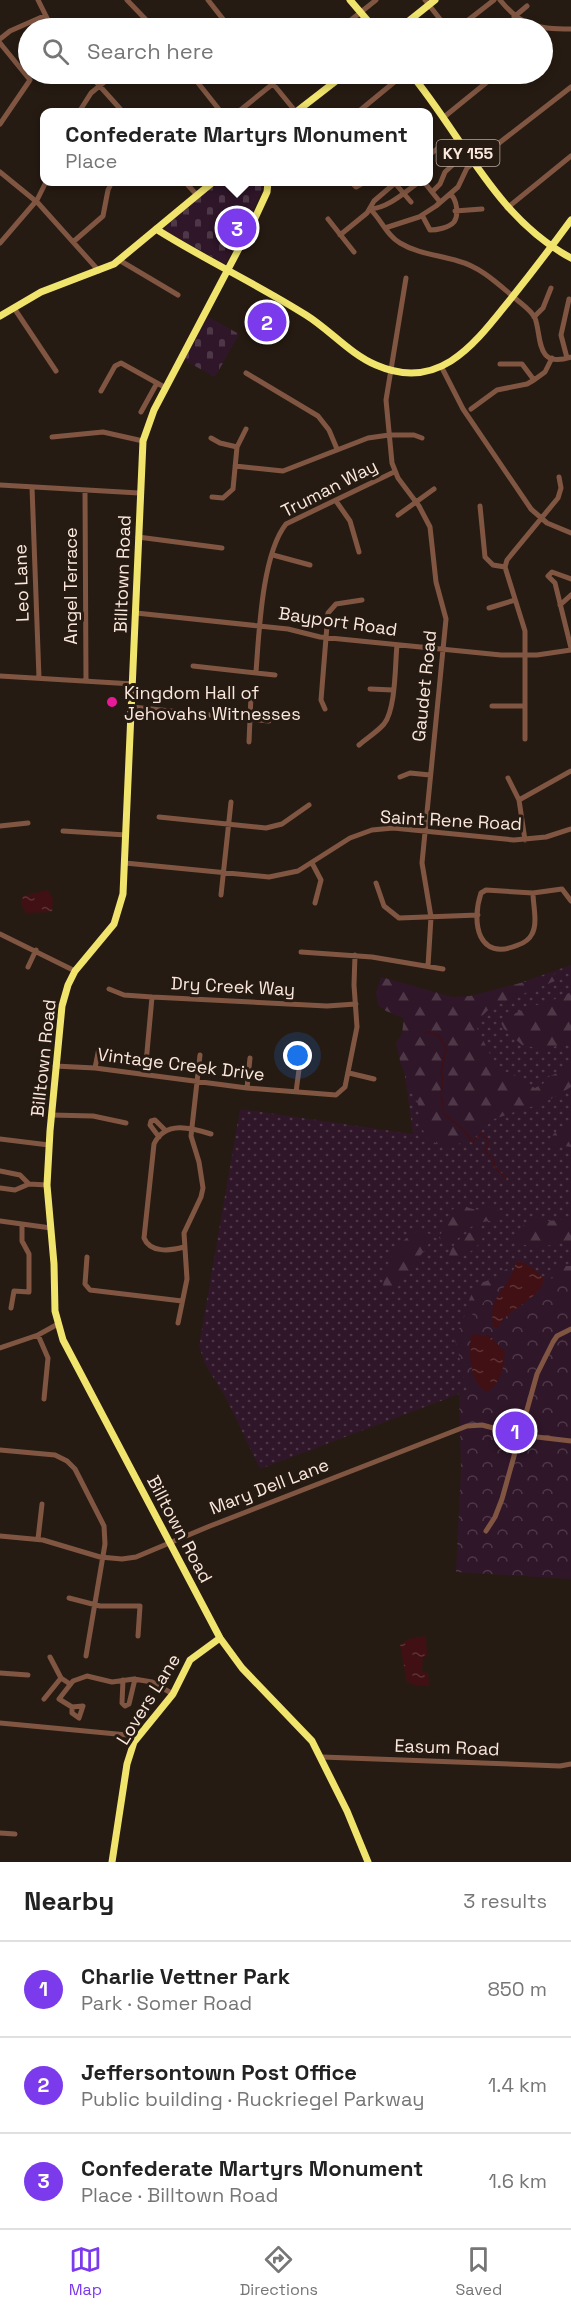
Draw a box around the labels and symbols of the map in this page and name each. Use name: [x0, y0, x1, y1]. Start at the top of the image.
road number: KY 155: [436, 140, 500, 166]
pin: 3: [218, 206, 256, 250]
pin: 2: [248, 300, 286, 344]
street label: Truman Way: [277, 454, 381, 522]
street label: Billtown Road: [108, 514, 136, 634]
street label: Angel Terrace: [59, 527, 82, 645]
street label: Leo Lane: [8, 544, 34, 622]
street label: Bayport Road: [277, 601, 399, 641]
street label: Gaudet Road: [407, 629, 441, 743]
place label: Kingdom Hall of Jehovahs Witnesses: [124, 681, 301, 725]
marker: Kingdom Hall of Jehovahs Witnesses: [105, 695, 119, 709]
street label: Saint Rene Road: [379, 805, 523, 835]
street label: Dry Creek Way: [170, 971, 296, 1001]
street label: Billtown Road: [25, 998, 61, 1118]
your location: [283, 1041, 312, 1070]
street label: Vintage Creek Drive: [96, 1042, 266, 1086]
pin: 1: [496, 1408, 534, 1454]
street label: Mary Dell Lane: [206, 1453, 332, 1519]
street label: Billtown Road: [142, 1471, 218, 1587]
street label: Lovers Lane: [111, 1649, 185, 1749]
street label: Easum Road: [394, 1734, 500, 1760]

